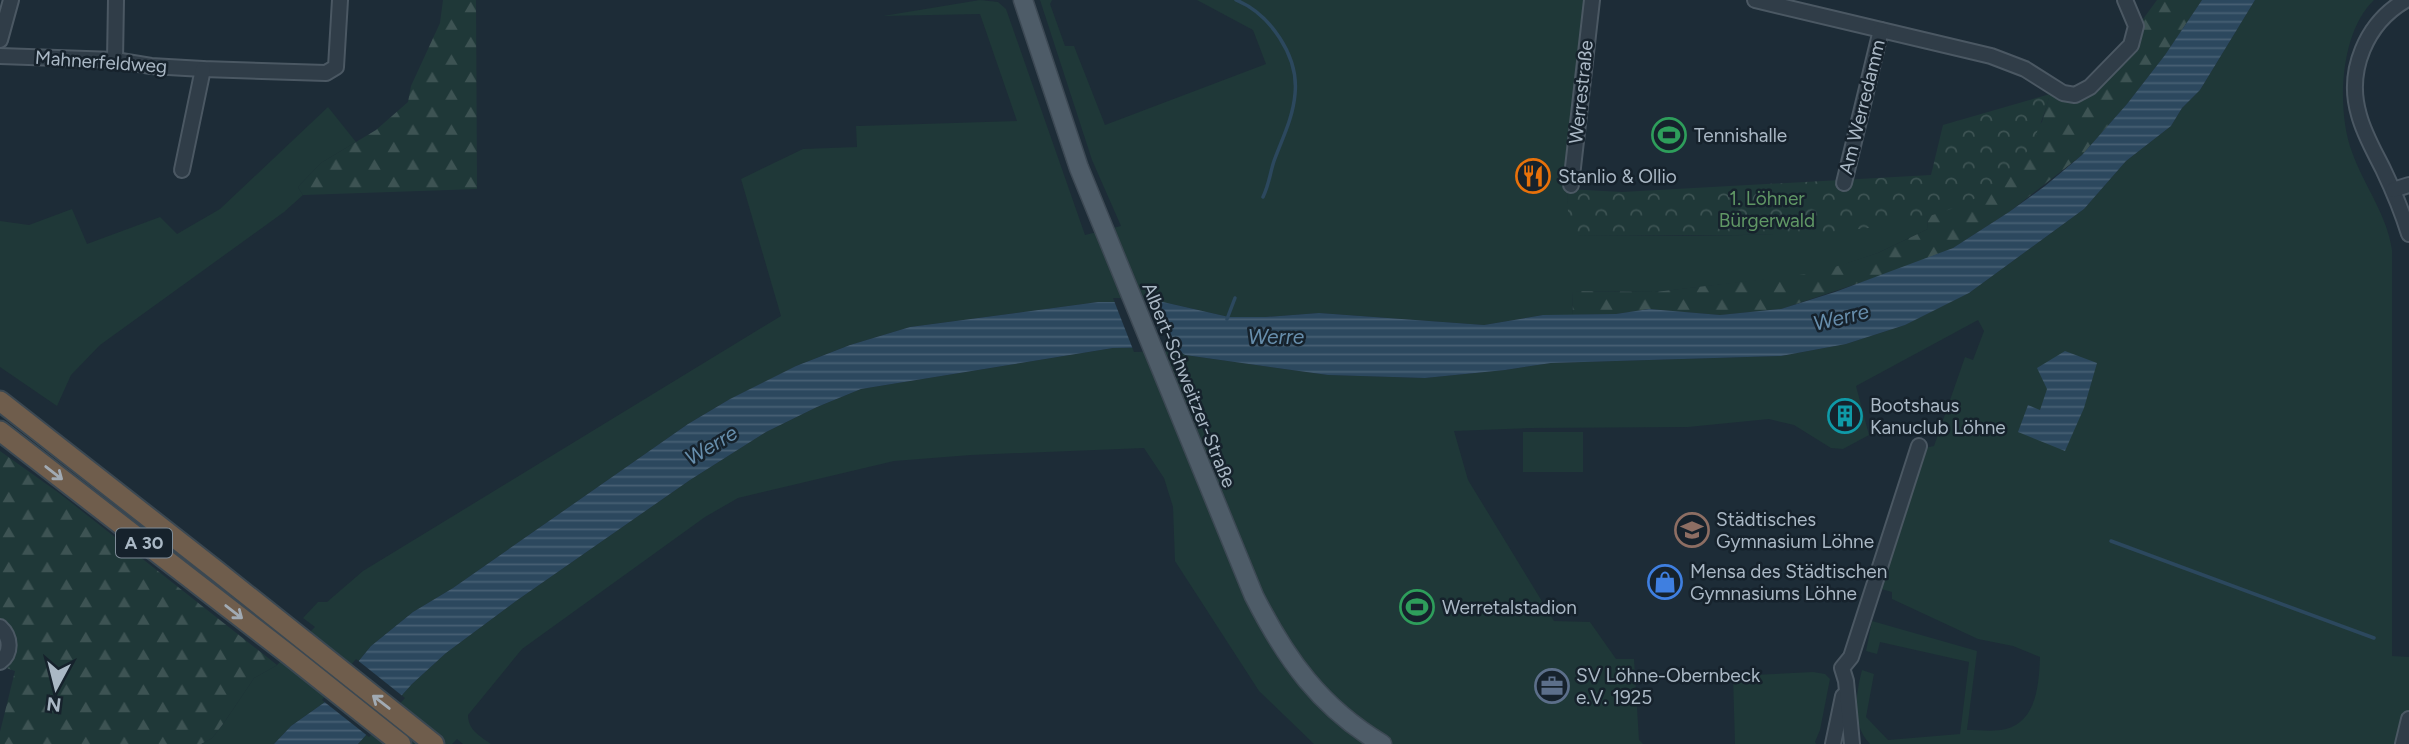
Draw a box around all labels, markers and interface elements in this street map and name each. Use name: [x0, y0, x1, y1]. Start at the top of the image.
street label: Am Werredamm: [1834, 37, 1890, 177]
street label: Werrestraße: [1564, 39, 1598, 145]
street label: Mahnerfeldweg: [34, 46, 168, 78]
sports icon: Tennishalle: [1650, 116, 1688, 154]
place label: Tennishalle: [1694, 124, 1787, 147]
restaurant icon: Stanlio & Ollio: [1514, 157, 1552, 195]
place label: Stanlio & Ollio: [1558, 165, 1677, 188]
park label: 1. Löhner Bürgerwald: [1719, 187, 1815, 232]
street label: Albert-Schweitzer-Straße: [1137, 279, 1241, 491]
water label: Werre: [1811, 298, 1872, 336]
water label: Werre: [1248, 324, 1305, 349]
place label: Bootshaus Kanuclub Löhne: [1870, 394, 2006, 439]
building icon: Bootshaus Kanuclub Löhne: [1826, 397, 1864, 435]
water label: Werre: [680, 419, 742, 470]
one-way arrow: [44, 466, 63, 481]
place label: Städtisches Gymnasium Löhne: [1716, 508, 1874, 553]
school or university icon: Städtisches Gymnasium Löhne: [1673, 511, 1711, 549]
road number: A 30: [116, 528, 172, 558]
place label: Mensa des Städtischen Gymnasiums Löhne: [1690, 560, 1887, 605]
shop icon: Mensa des Städtischen Gymnasiums Löhne: [1646, 563, 1684, 601]
sports icon: Werretalstadion: [1398, 588, 1436, 626]
place label: Werretalstadion: [1442, 596, 1577, 619]
one-way arrow: [225, 604, 243, 619]
north arrow: [21, 653, 91, 723]
place label: SV Löhne-Obernbeck e.V. 1925: [1576, 664, 1761, 709]
office icon: SV Löhne-Obernbeck e.V. 1925: [1533, 667, 1571, 705]
text: N: [45, 692, 63, 717]
one-way arrow: [372, 694, 390, 709]

